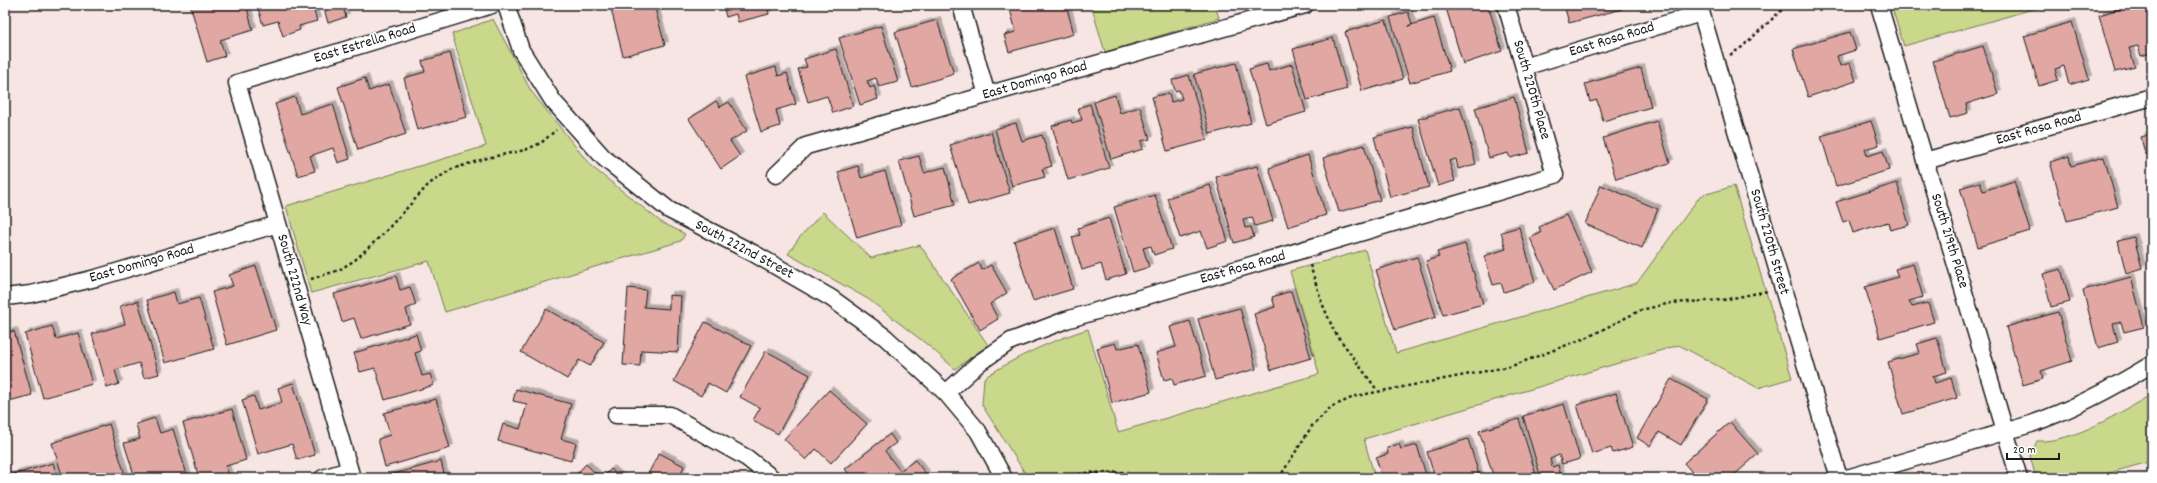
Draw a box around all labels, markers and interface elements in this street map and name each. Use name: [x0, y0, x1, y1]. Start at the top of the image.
street label: East Rosa Road: [1567, 17, 1657, 63]
street label: East Estrella Road: [311, 18, 419, 70]
street label: South 220th Place: [1506, 38, 1556, 143]
street label: East Domingo Road: [980, 56, 1090, 106]
street label: East Rosa Road: [1994, 106, 2084, 152]
street label: South 220th Street: [1743, 186, 1795, 298]
street label: South 219th Place: [1924, 191, 1974, 292]
street label: South 222nd Street: [691, 215, 798, 286]
street label: South 222nd Way: [270, 232, 318, 329]
street label: East Domingo Road: [87, 239, 197, 289]
street label: East Rosa Road: [1198, 245, 1288, 291]
scale bar: [2007, 435, 2059, 461]
text: 20 m: [2013, 442, 2036, 459]

